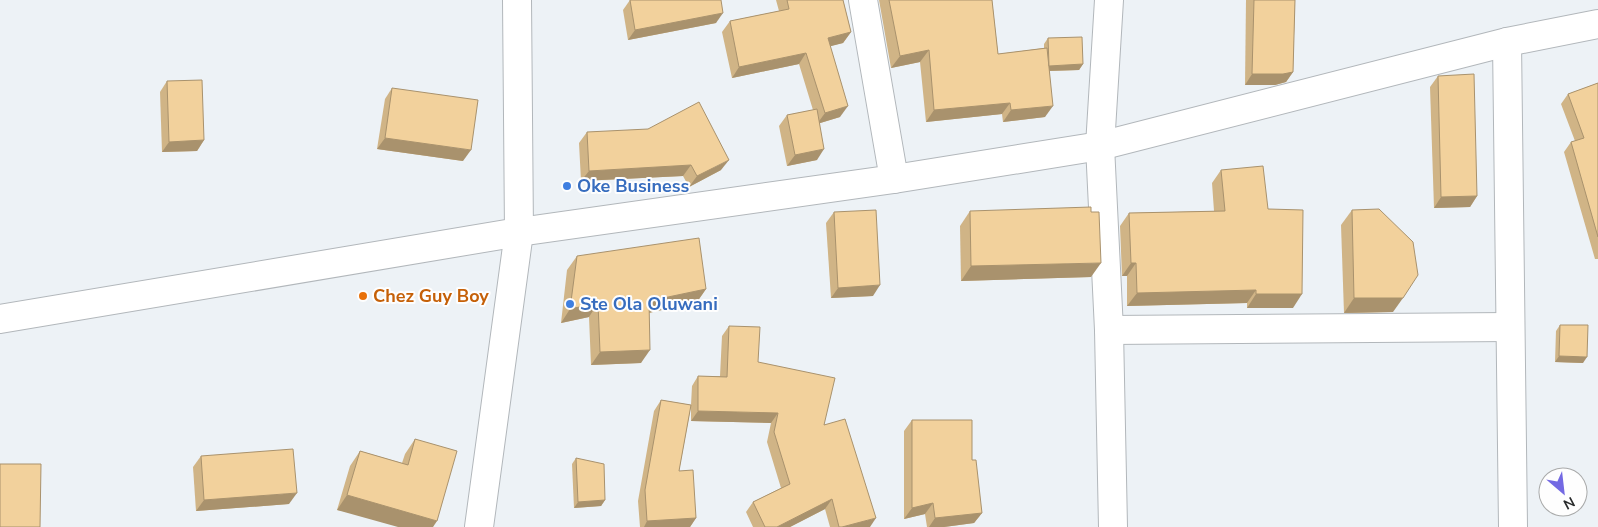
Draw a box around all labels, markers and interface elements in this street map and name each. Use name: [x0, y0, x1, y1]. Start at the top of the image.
place label: Oke Business: [577, 174, 689, 198]
marker: Oke Business: [561, 180, 573, 192]
place label: Chez Guy Boy: [373, 284, 489, 308]
marker: Chez Guy Boy: [357, 290, 369, 302]
place label: Ste Ola Oluwani: [580, 292, 718, 316]
marker: Ste Ola Oluwani: [564, 298, 576, 310]
north arrow: [1538, 467, 1588, 517]
text: N: [1560, 492, 1578, 514]

